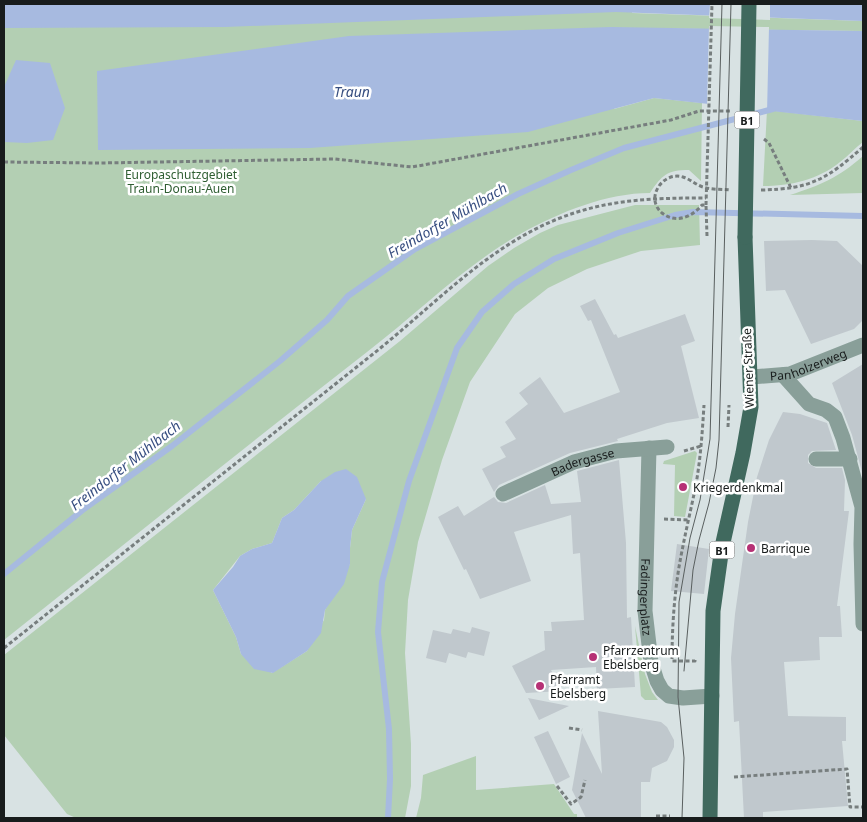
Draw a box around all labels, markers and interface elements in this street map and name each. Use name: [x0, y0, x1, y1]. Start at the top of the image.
water label: Traun: [334, 82, 370, 101]
road number: B1: [734, 112, 760, 128]
park label: Europaschutzgebiet Traun-Donau-Auen: [125, 166, 238, 197]
water label: Freindorfer Mühlbach: [384, 178, 510, 262]
street label: Wiener Straße: [738, 328, 758, 408]
street label: Panholzerweg: [769, 344, 849, 384]
water label: Freindorfer Mühlbach: [66, 416, 184, 514]
street label: Badergasse: [548, 443, 616, 480]
place label: Kriegerdenkmal: [693, 479, 783, 496]
marker: Kriegerdenkmal: [677, 481, 689, 493]
place label: Barrique: [761, 540, 810, 557]
road number: B1: [710, 542, 734, 558]
marker: Barrique: [745, 542, 757, 554]
street label: Fadingerplatz: [636, 558, 656, 637]
place label: Pfarrzentrum Ebelsberg: [603, 642, 679, 673]
marker: Pfarrzentrum Ebelsberg: [587, 651, 599, 663]
place label: Pfarramt Ebelsberg: [550, 671, 606, 702]
marker: Pfarramt Ebelsberg: [534, 680, 546, 692]

